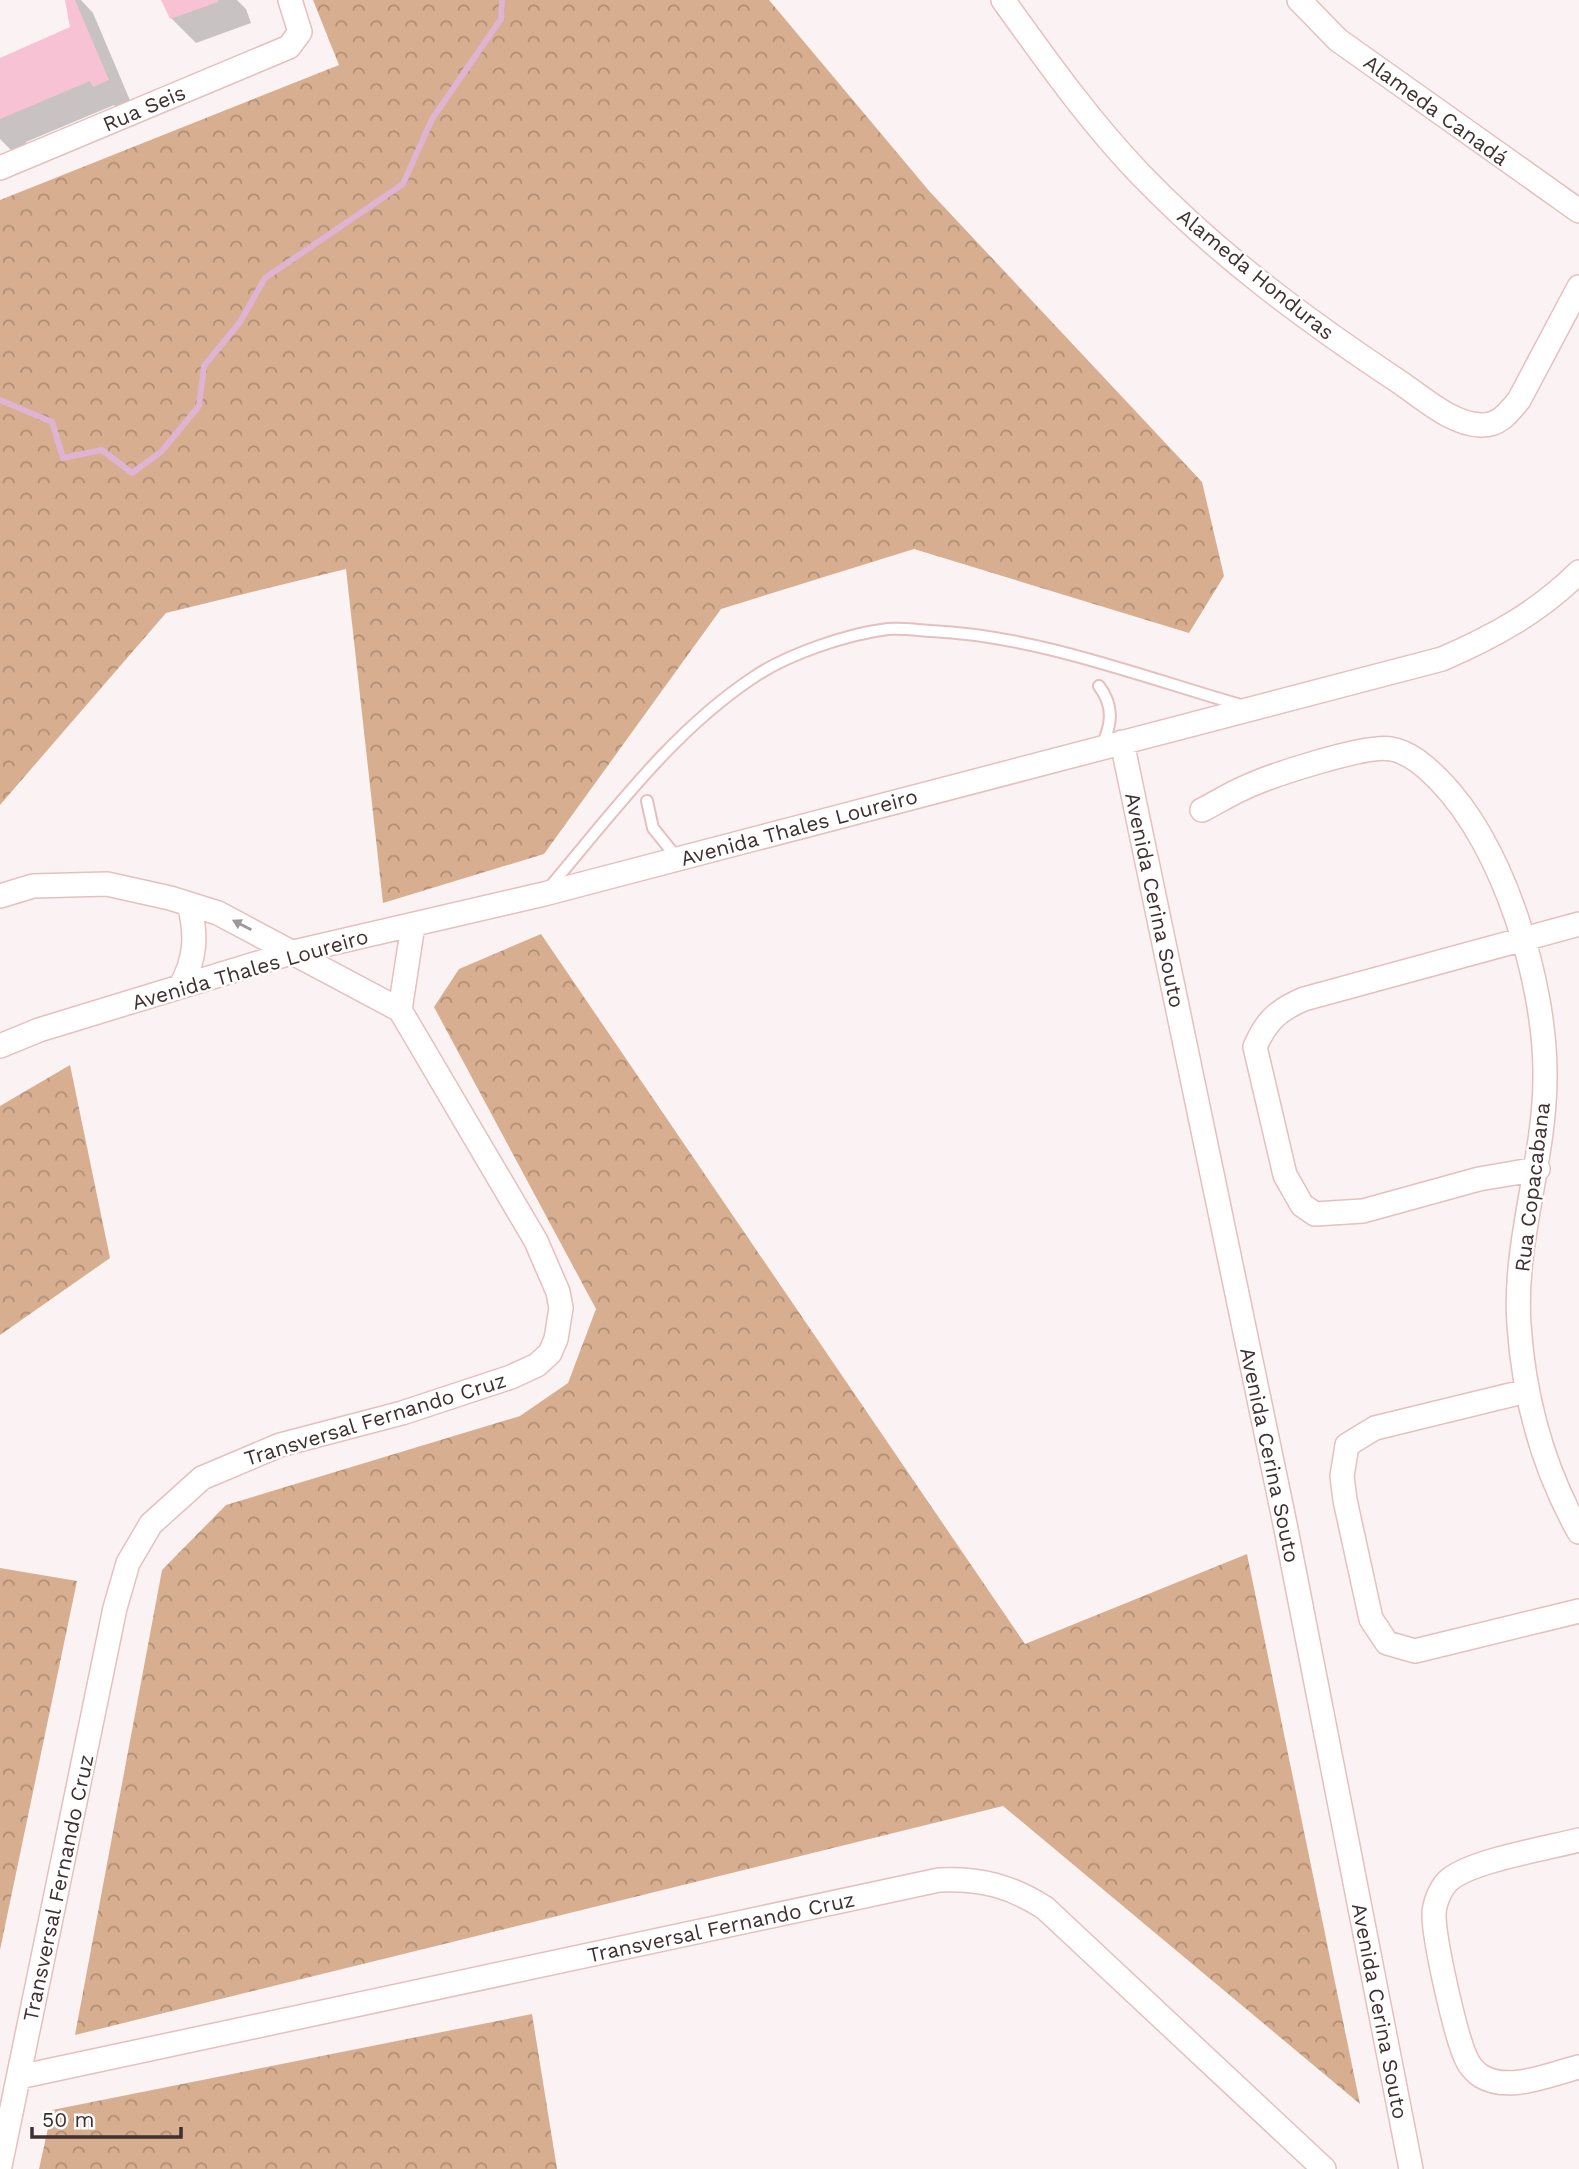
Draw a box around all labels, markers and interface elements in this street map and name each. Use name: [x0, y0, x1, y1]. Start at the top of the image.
street label: Alameda Canadá: [1359, 49, 1513, 171]
street label: Rua Seis: [99, 79, 189, 137]
street label: Alameda Honduras: [1173, 203, 1339, 345]
street label: Avenida Thales Loureiro: [678, 783, 920, 871]
street label: Avenida Cerina Souto: [1120, 790, 1190, 1010]
one-way arrow: [232, 920, 252, 931]
street label: Avenida Thales Loureiro: [129, 923, 371, 1015]
street label: Rua Copacabana: [1509, 1101, 1555, 1273]
street label: Avenida Cerina Souto: [1235, 1345, 1305, 1565]
street label: Transversal Fernando Cruz: [241, 1367, 509, 1471]
street label: Transversal Fernando Cruz: [17, 1752, 99, 2024]
street label: Transversal Fernando Cruz: [585, 1886, 857, 1968]
street label: Avenida Cerina Souto: [1347, 1901, 1413, 2121]
scale bar: [32, 2096, 180, 2140]
text: 50 m: [42, 2107, 94, 2132]

